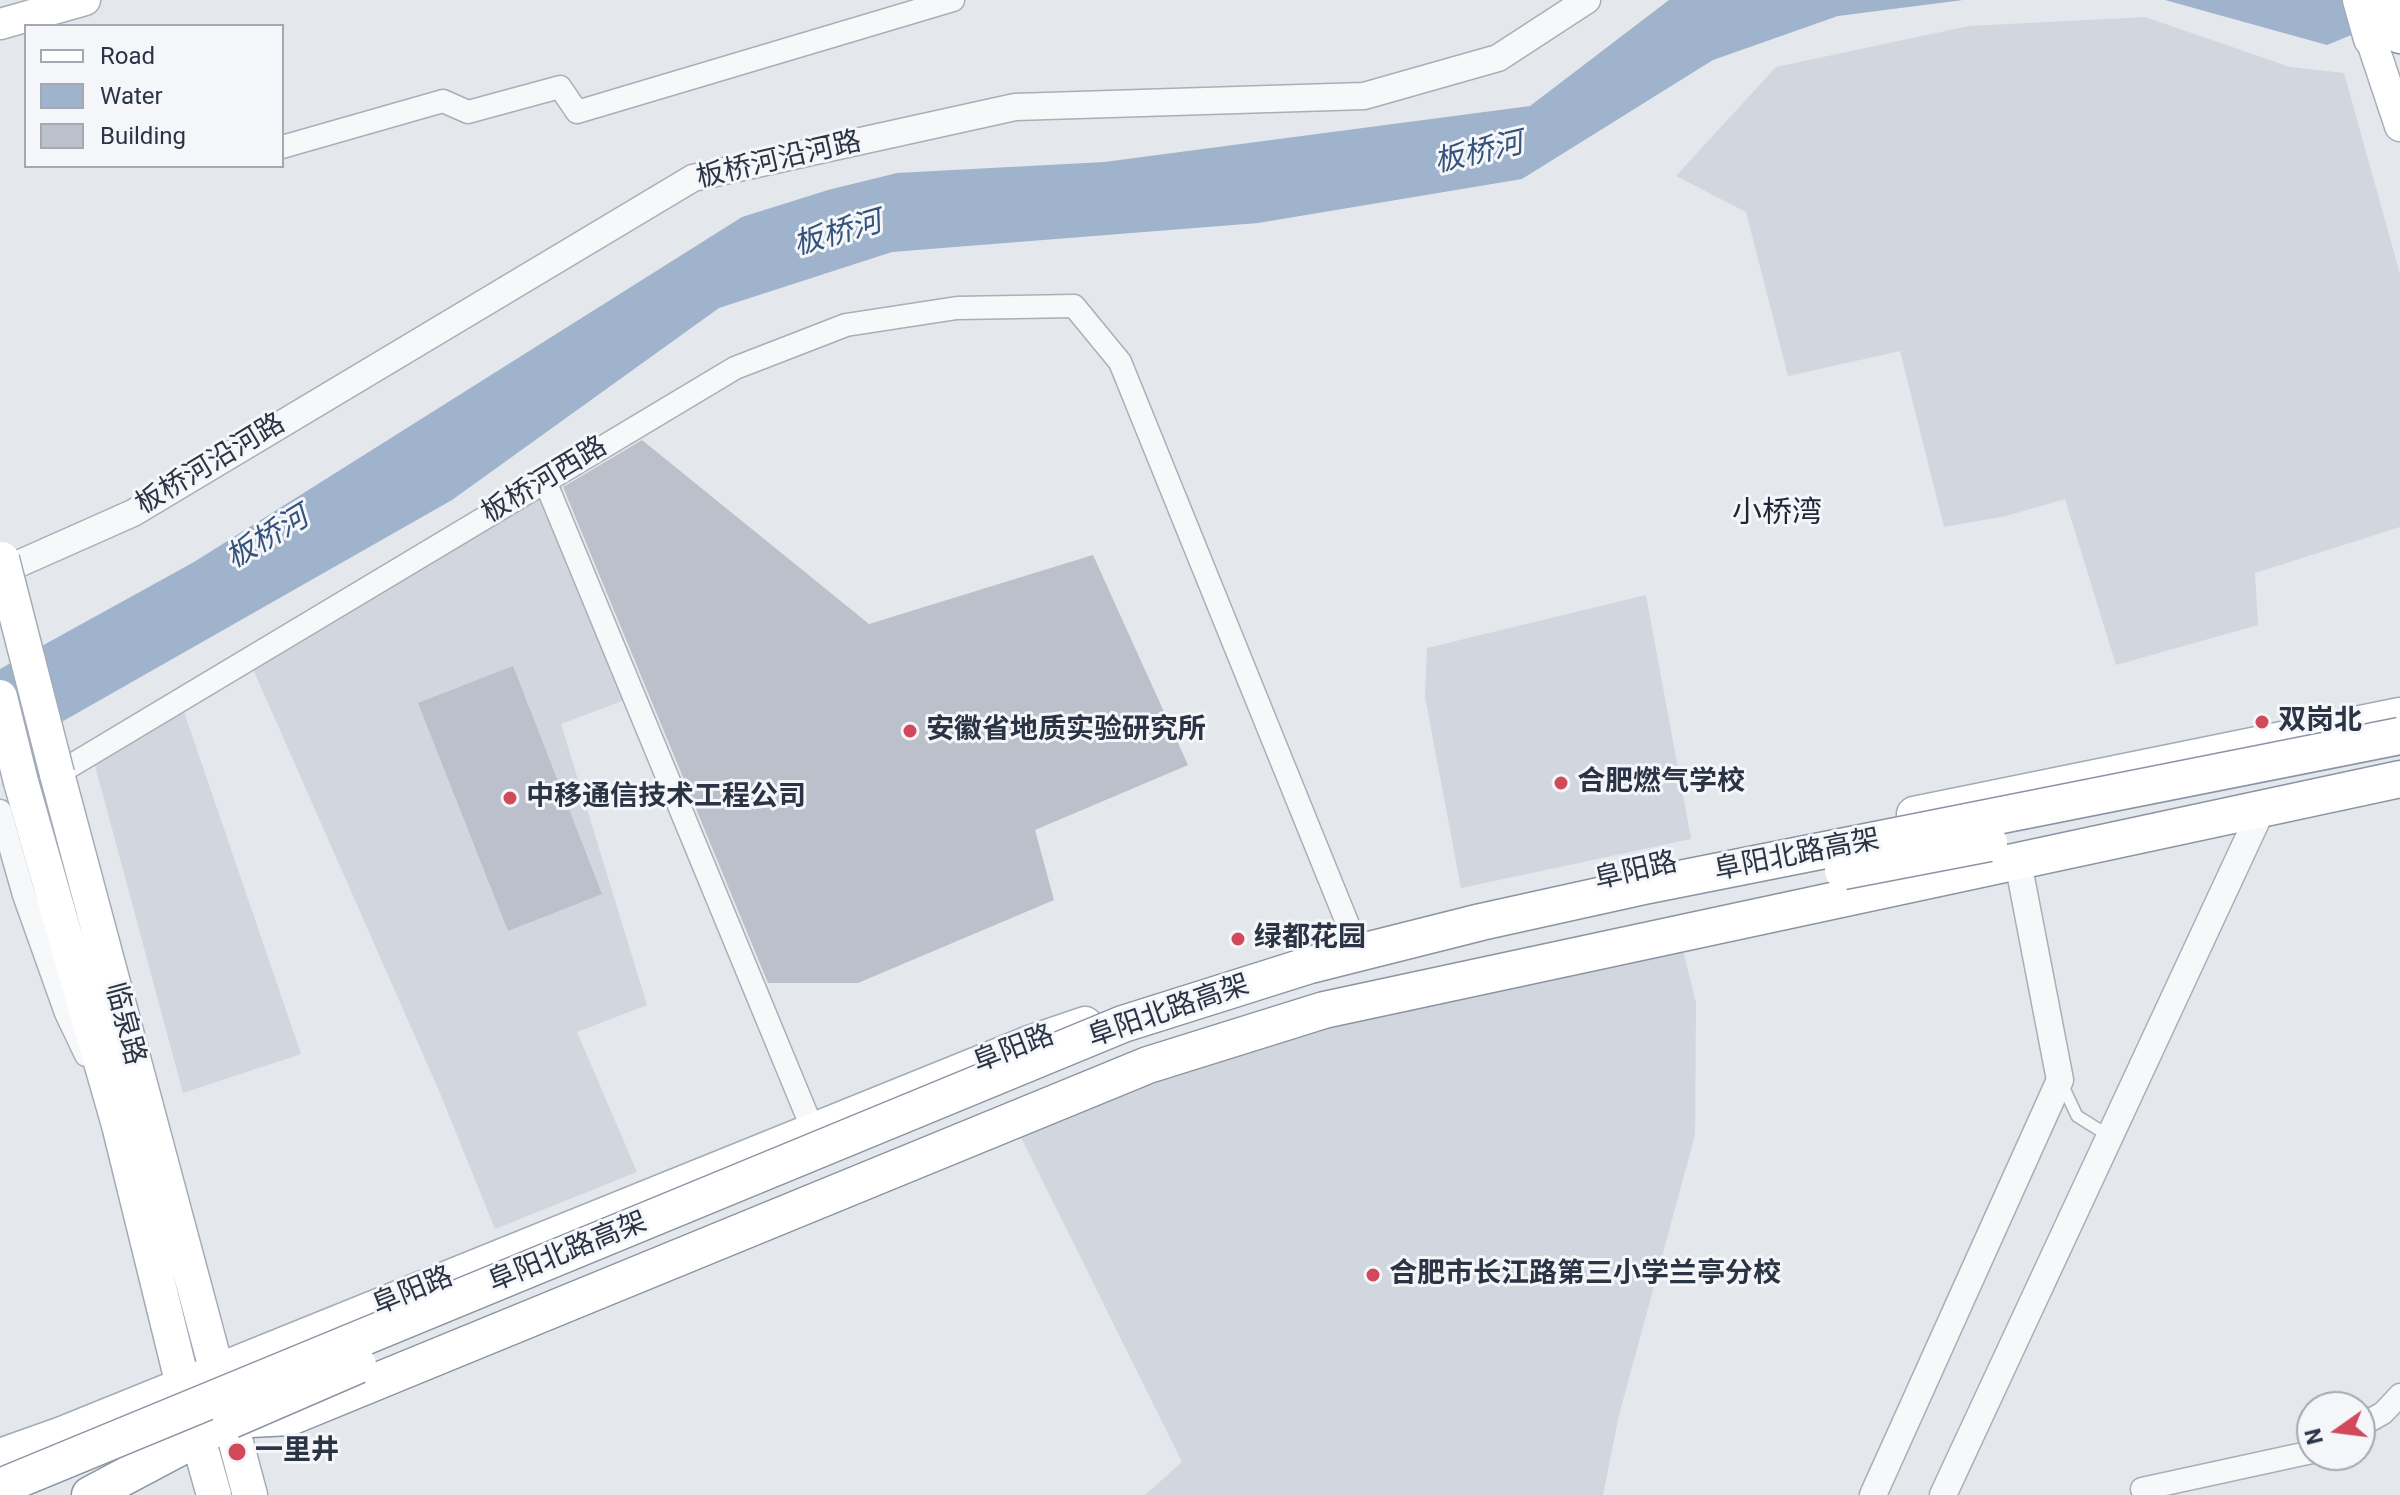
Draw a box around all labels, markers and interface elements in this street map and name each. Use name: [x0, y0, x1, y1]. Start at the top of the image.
legend: [24, 24, 284, 168]
text: Road: [100, 42, 155, 70]
text: Water: [100, 82, 163, 110]
text: Building: [100, 122, 186, 150]
street label: 板桥河沿河路: [693, 126, 865, 196]
water label: 板桥河: [1431, 126, 1527, 182]
water label: 板桥河: [790, 205, 886, 265]
street label: 板桥河沿河路: [130, 407, 292, 523]
street label: 板桥河西路: [476, 431, 614, 531]
district label: 小桥湾: [1732, 496, 1822, 532]
water label: 板桥河: [220, 500, 316, 578]
place label: 双岗北: [2278, 705, 2362, 739]
marker: 双岗北: [2253, 713, 2271, 731]
place label: 安徽省地质实验研究所: [926, 714, 1206, 748]
marker: 安徽省地质实验研究所: [901, 722, 919, 740]
place label: 合肥燃气学校: [1577, 766, 1745, 800]
marker: 合肥燃气学校: [1552, 774, 1570, 792]
place label: 中移通信技术工程公司: [526, 781, 806, 815]
marker: 中移通信技术工程公司: [501, 789, 519, 807]
street label: 阜阳北路高架: [1711, 823, 1883, 889]
street label: 阜阳路: [1591, 846, 1681, 898]
place label: 绿都花园: [1254, 922, 1366, 956]
marker: 绿都花园: [1229, 930, 1247, 948]
street label: 阜阳北路高架: [1084, 969, 1254, 1055]
street label: 临泉路: [97, 979, 151, 1069]
street label: 阜阳路: [969, 1019, 1059, 1081]
street label: 阜阳北路高架: [484, 1206, 652, 1300]
place label: 合肥市长江路第三小学兰亭分校: [1389, 1258, 1781, 1292]
street label: 阜阳路: [368, 1261, 458, 1323]
marker: 合肥市长江路第三小学兰亭分校: [1364, 1266, 1382, 1284]
north arrow: [2296, 1391, 2376, 1471]
text: N: [2300, 1426, 2328, 1447]
place label: 一里井: [255, 1435, 339, 1469]
marker: 一里井: [226, 1441, 248, 1463]

